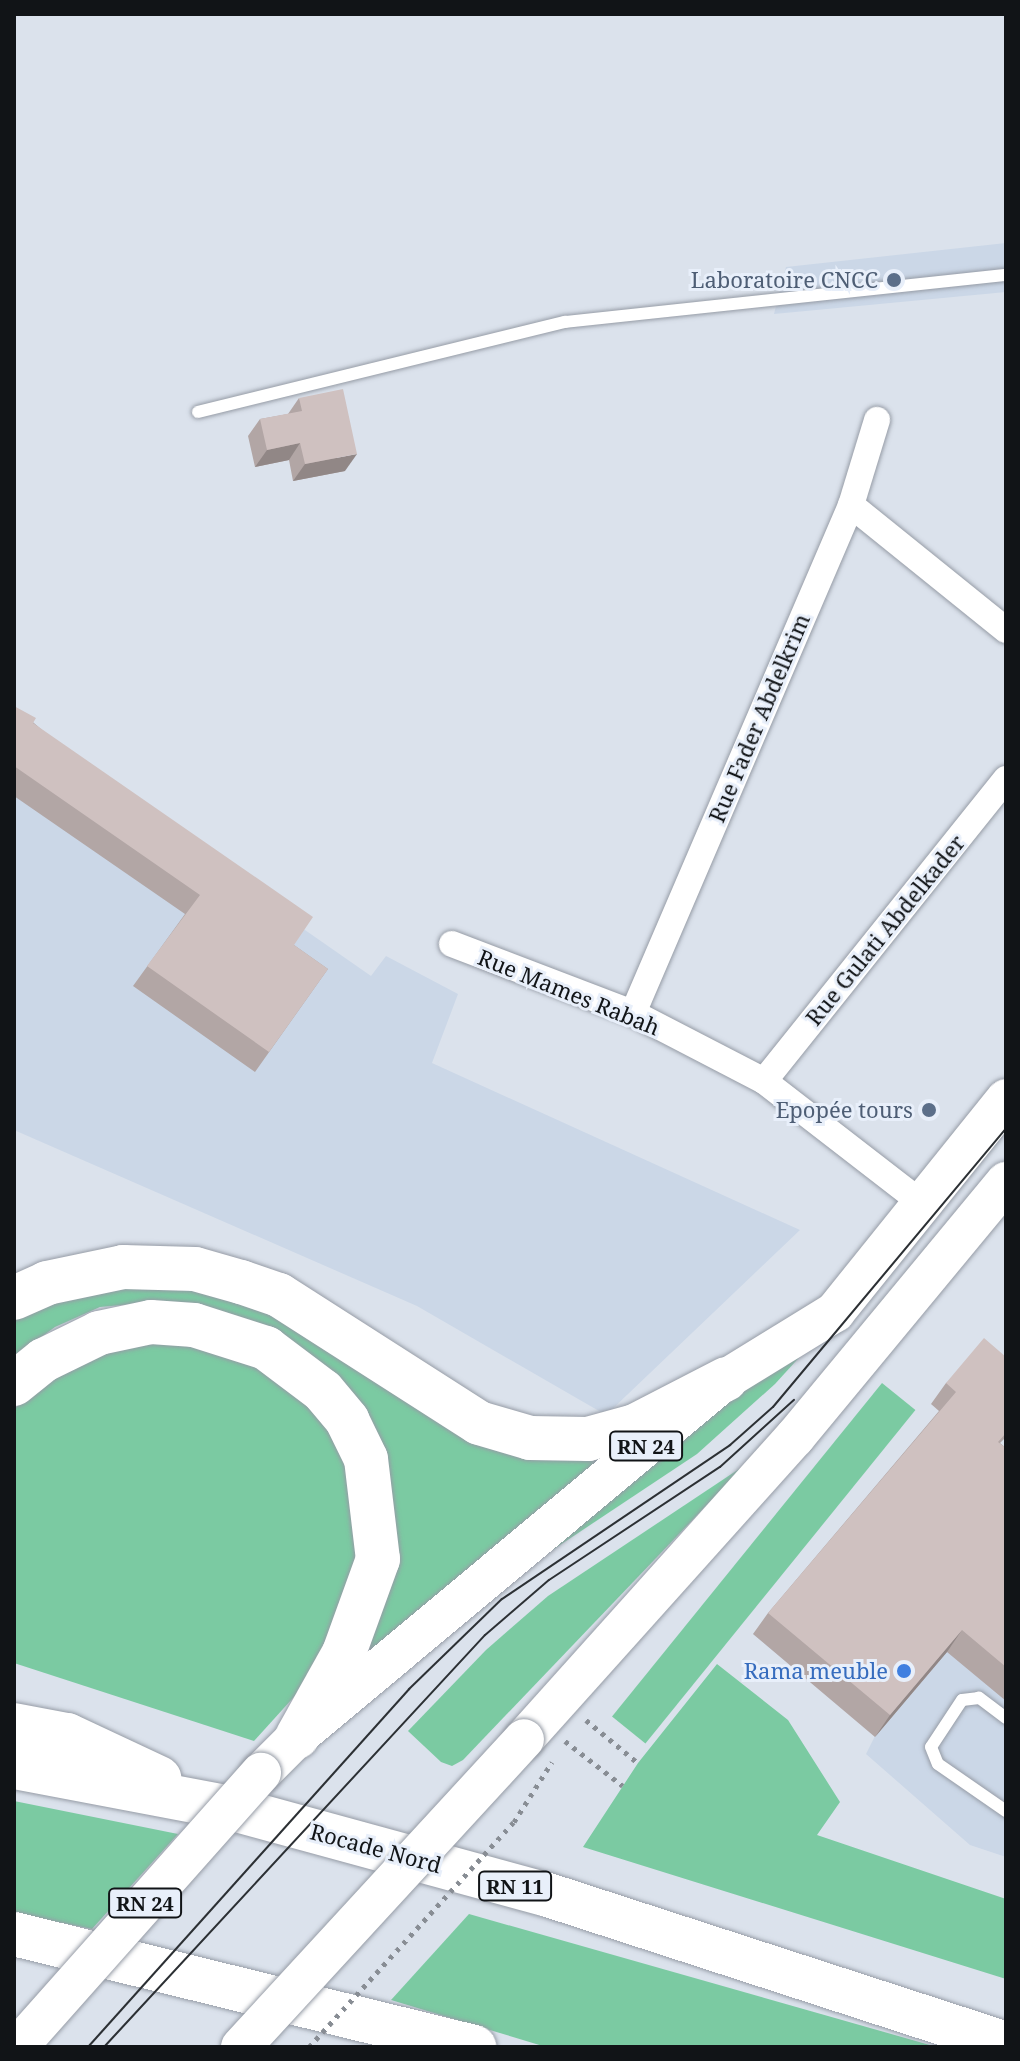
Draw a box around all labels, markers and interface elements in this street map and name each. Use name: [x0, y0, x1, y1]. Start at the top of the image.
place label: Laboratoire CNCC: [691, 267, 878, 293]
marker: Laboratoire CNCC: [885, 271, 903, 289]
street label: Rue Fader Abdelkrim: [703, 610, 815, 826]
street label: Rue Gulati Abdelkader: [800, 829, 970, 1031]
street label: Rue Mames Rabah: [474, 943, 664, 1041]
place label: Epopée tours: [776, 1097, 913, 1123]
marker: Epopée tours: [920, 1101, 938, 1119]
road number: RN 24: [608, 1430, 684, 1462]
place label: Rama meuble: [744, 1658, 888, 1684]
marker: Rama meuble: [895, 1662, 913, 1680]
street label: Rocade Nord: [308, 1818, 444, 1878]
road number: RN 11: [477, 1870, 553, 1902]
road number: RN 24: [107, 1887, 183, 1919]

